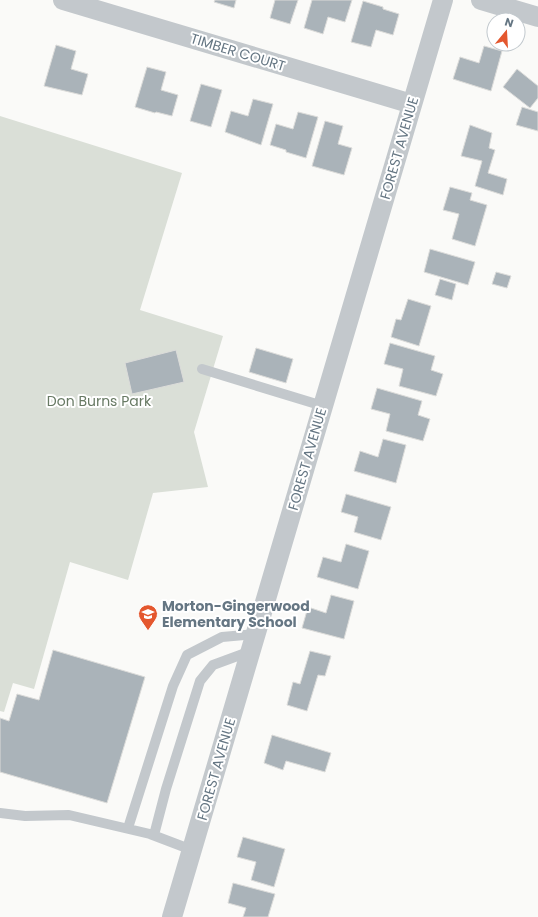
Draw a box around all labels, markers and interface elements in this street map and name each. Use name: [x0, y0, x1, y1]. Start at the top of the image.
north arrow: [486, 12, 526, 52]
text: N: [503, 14, 516, 31]
street label: TIMBER COURT: [188, 28, 288, 76]
street label: FOREST AVENUE: [375, 94, 423, 202]
park label: Don Burns Park: [47, 391, 152, 411]
street label: FOREST AVENUE: [283, 405, 331, 513]
place label: Morton-Gingerwood Elementary School: [162, 596, 310, 632]
school or university icon: Morton-Gingerwood Elementary School: [137, 603, 159, 631]
street label: FOREST AVENUE: [192, 715, 240, 823]

